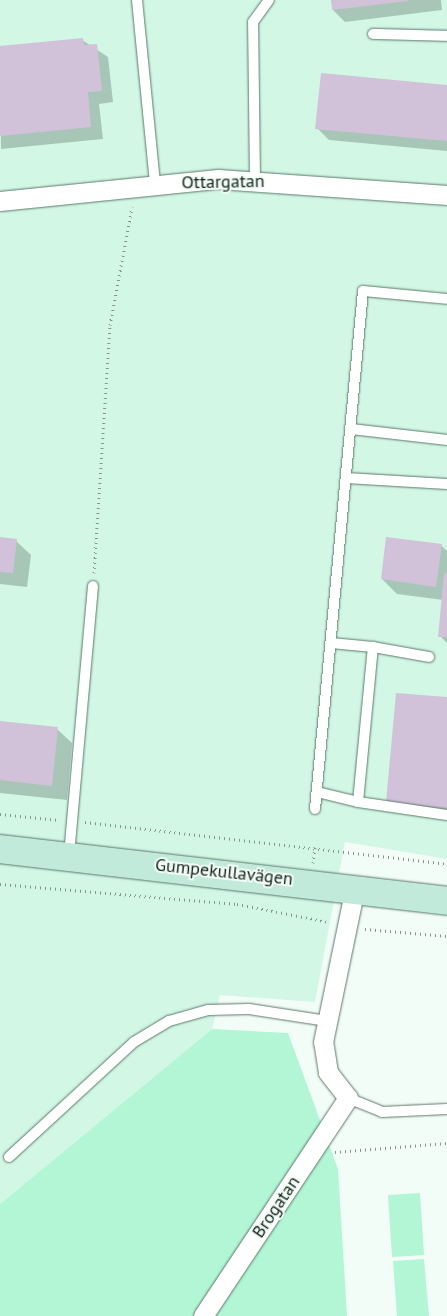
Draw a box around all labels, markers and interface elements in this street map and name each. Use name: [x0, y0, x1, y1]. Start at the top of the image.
street label: Ottargatan: [181, 170, 265, 194]
street label: Gumpekullavägen: [154, 854, 294, 890]
street label: Brogatan: [248, 1172, 304, 1242]

